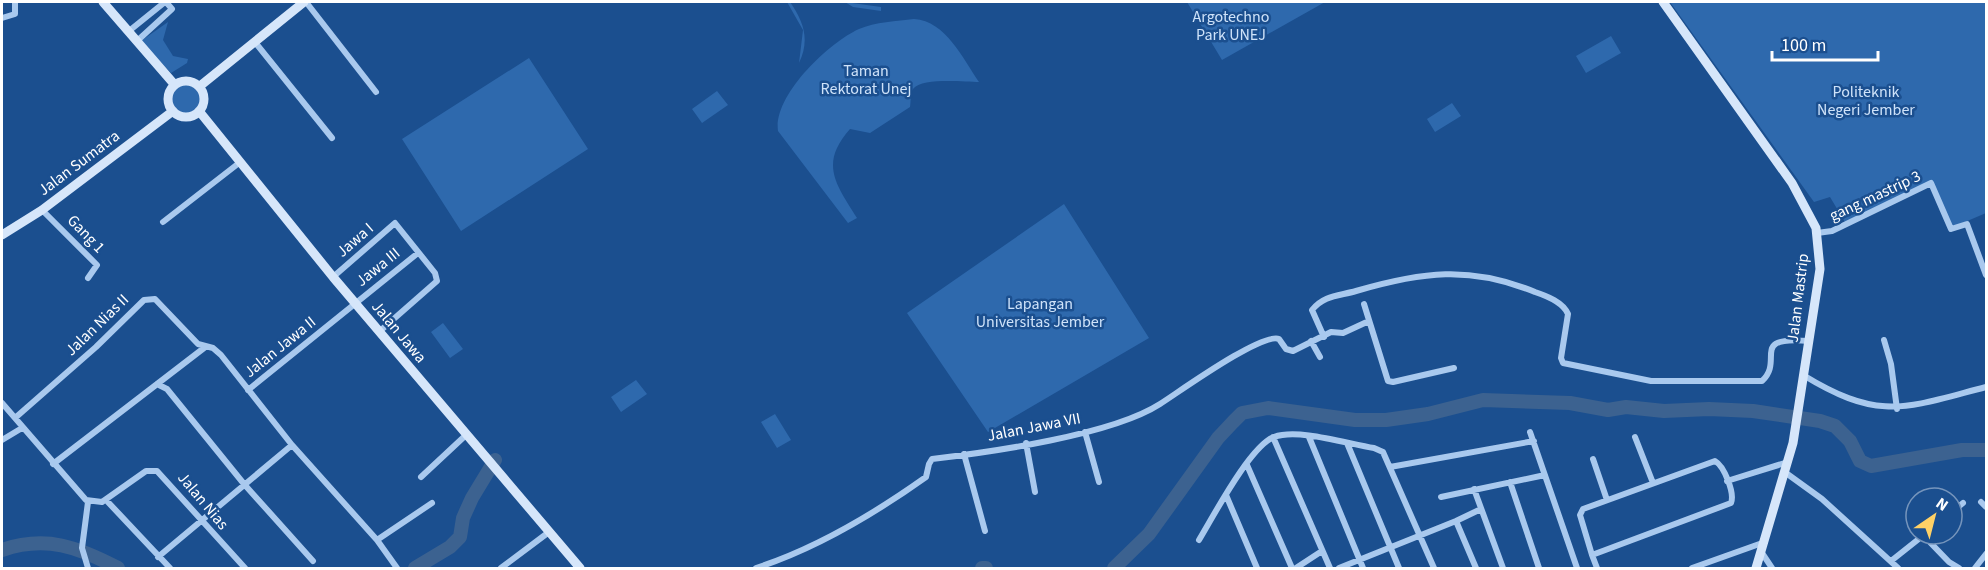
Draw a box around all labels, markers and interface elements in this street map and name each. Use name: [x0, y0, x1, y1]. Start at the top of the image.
park label: Argotechno Park UNEJ: [1193, 6, 1269, 46]
scale bar: [1772, 24, 1878, 62]
text: 100 m: [1781, 33, 1826, 58]
park label: Taman Rektorat Unej: [821, 60, 911, 100]
park label: Politeknik Negeri Jember: [1817, 81, 1915, 121]
street label: Jalan Sumatra: [34, 125, 124, 201]
street label: gang mastrip 3: [1826, 165, 1924, 227]
street label: Gang 1: [62, 210, 110, 258]
street label: Jawa I: [332, 218, 378, 262]
street label: Jawa III: [351, 242, 405, 292]
street label: Jalan Mastrip: [1782, 252, 1814, 344]
street label: Jalan Nias II: [60, 289, 134, 361]
park label: Lapangan Universitas Jember: [976, 293, 1105, 333]
street label: Jalan Jawa: [366, 296, 432, 368]
street label: Jalan Jawa II: [239, 311, 321, 383]
street label: Jalan Jawa VII: [985, 407, 1083, 447]
street label: Jalan Nias: [172, 468, 234, 535]
north arrow: [1904, 486, 1964, 546]
text: N: [1931, 492, 1953, 517]

